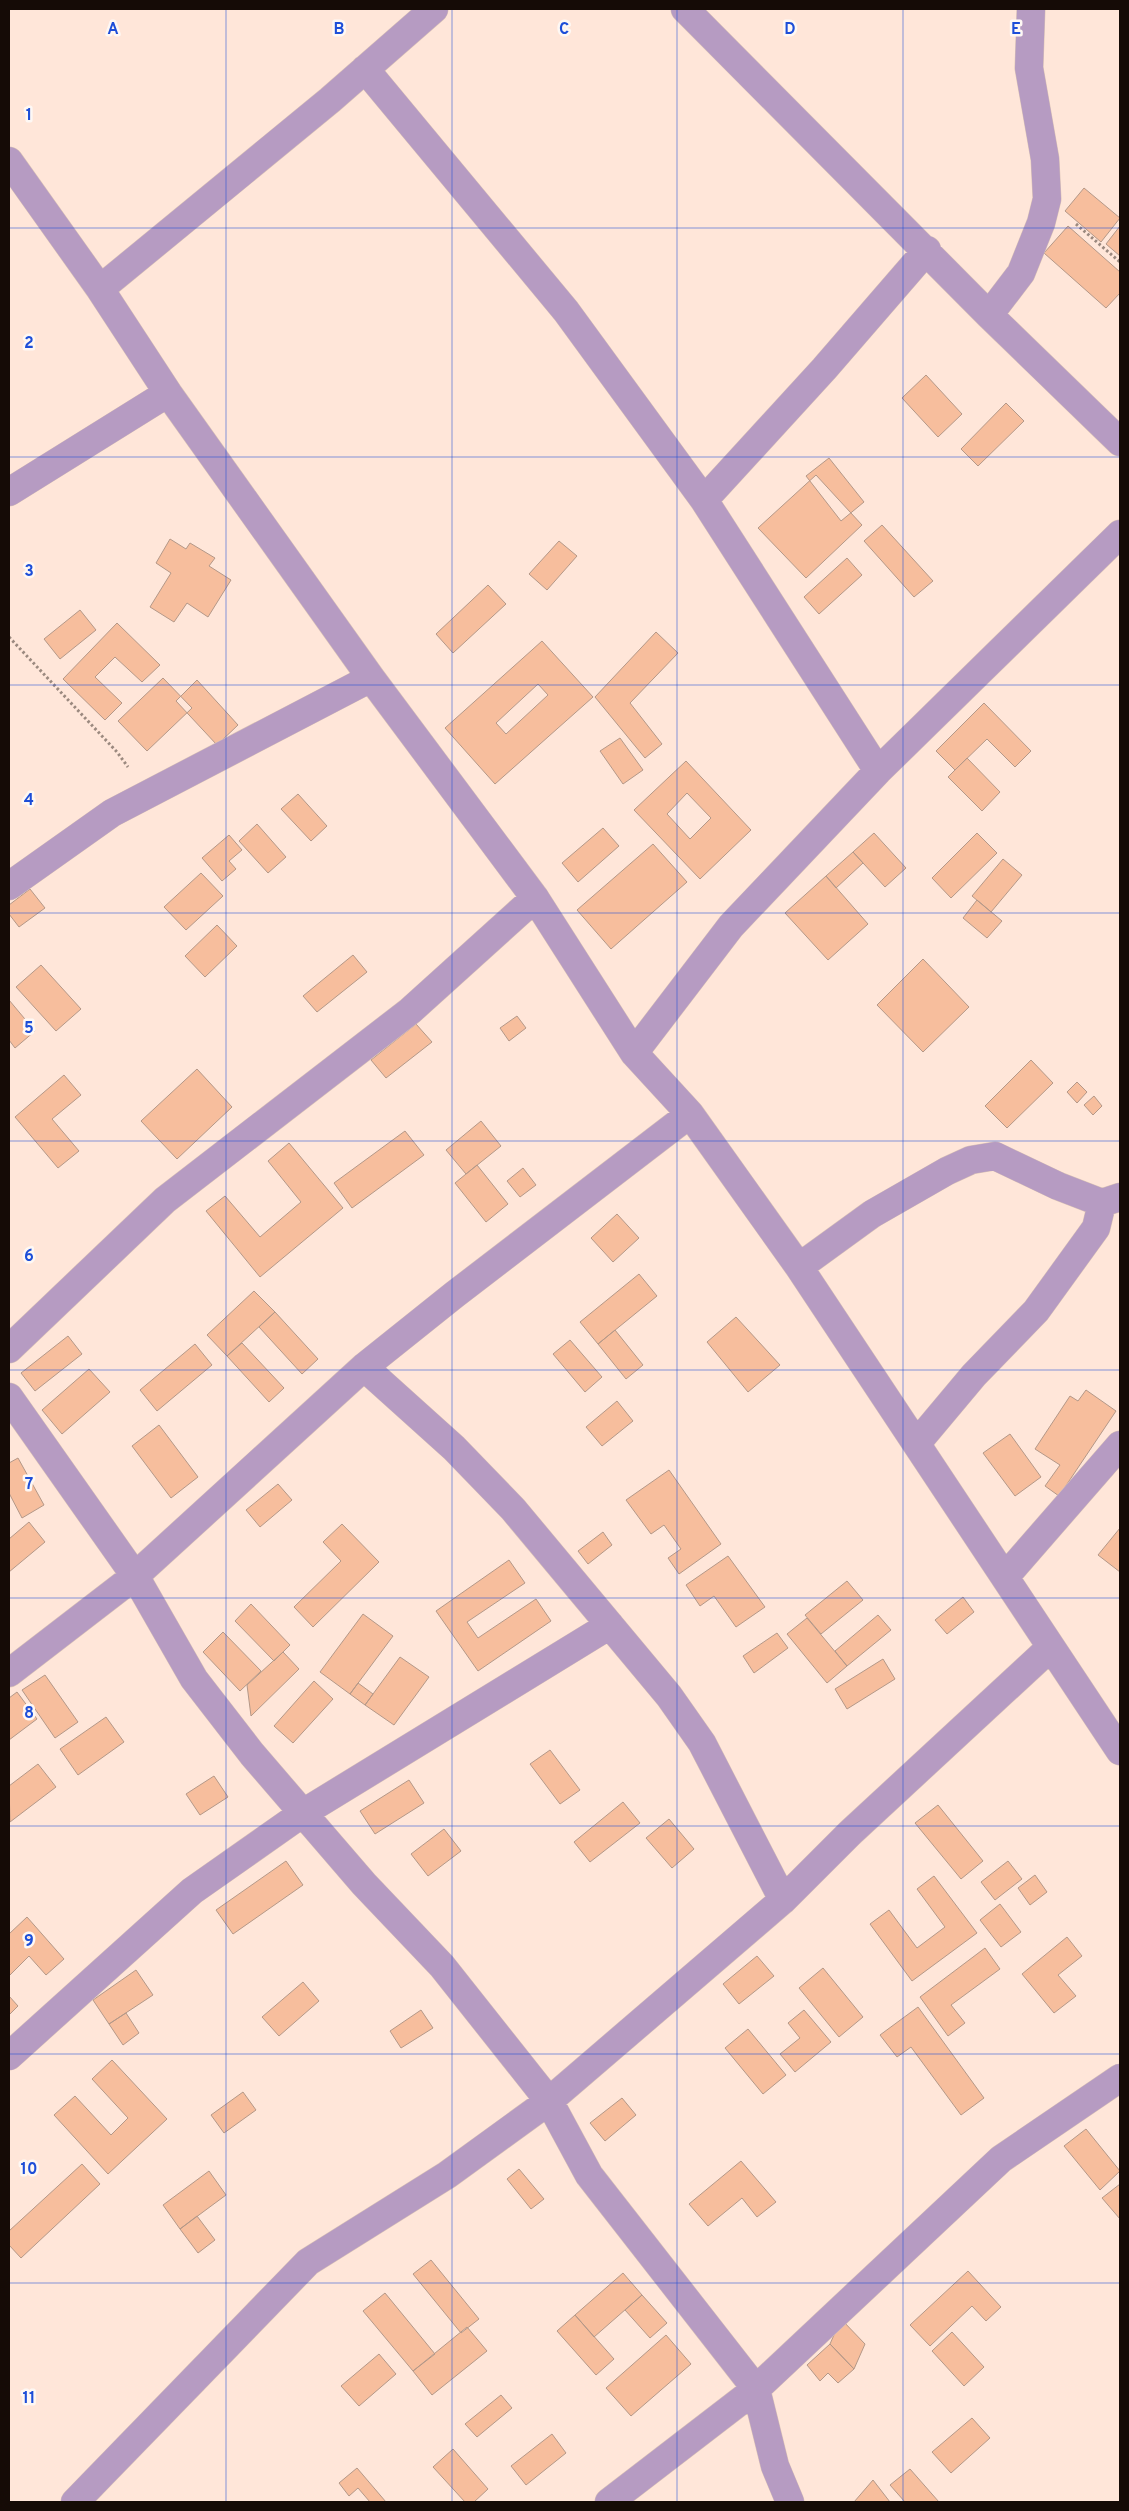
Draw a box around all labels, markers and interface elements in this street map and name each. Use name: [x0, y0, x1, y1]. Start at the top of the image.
text: A: [107, 20, 119, 40]
text: B: [333, 20, 345, 40]
text: C: [559, 20, 569, 40]
text: D: [784, 20, 796, 40]
text: E: [1011, 20, 1021, 40]
text: 1: [26, 106, 32, 126]
text: 2: [24, 334, 34, 354]
text: 3: [24, 562, 34, 582]
text: 4: [24, 791, 34, 811]
text: 5: [24, 1019, 34, 1039]
text: 6: [24, 1247, 34, 1267]
text: 7: [25, 1475, 33, 1495]
text: 8: [24, 1704, 34, 1724]
text: 9: [24, 1932, 34, 1952]
text: 10: [21, 2160, 37, 2180]
text: 11: [23, 2389, 35, 2409]

